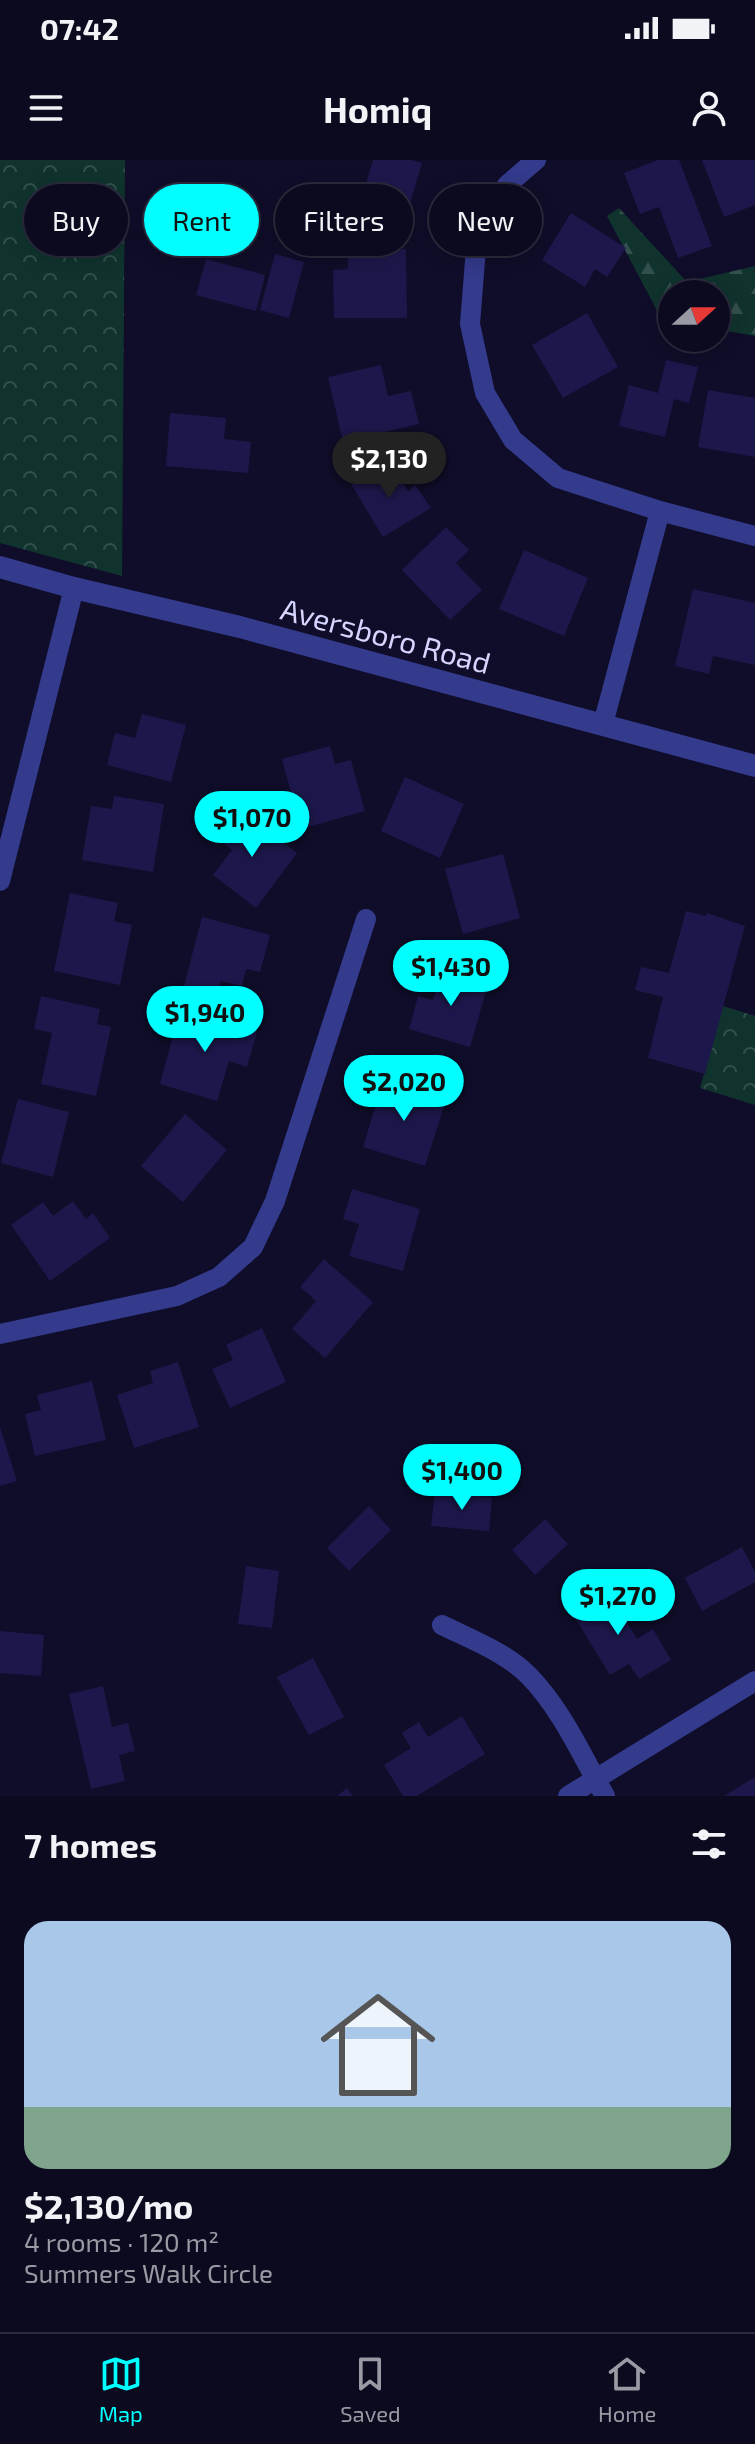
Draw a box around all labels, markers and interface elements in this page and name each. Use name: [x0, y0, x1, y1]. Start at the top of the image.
text: 07:42: [40, 10, 119, 46]
icon: menu: [24, 86, 68, 130]
icon: person: [687, 86, 731, 130]
text: Homiq: [323, 87, 432, 130]
chip: Buy: [24, 184, 128, 256]
chip: Rent: [144, 184, 259, 256]
chip: Filters: [275, 184, 413, 256]
chip: New: [429, 184, 542, 256]
north arrow: [658, 280, 730, 352]
map controls: [658, 280, 730, 352]
pin: $2,130: [324, 432, 454, 500]
text: $2,130: [350, 442, 428, 473]
street label: Aversboro Road: [277, 590, 495, 680]
pin: $1,070: [187, 791, 317, 859]
text: $1,070: [212, 801, 292, 832]
pin: $1,430: [386, 940, 516, 1008]
text: $1,430: [411, 950, 491, 981]
pin: $1,940: [140, 986, 270, 1054]
text: $1,940: [165, 996, 245, 1027]
pin: $2,020: [339, 1055, 469, 1123]
text: $2,020: [362, 1065, 446, 1096]
pin: $1,400: [397, 1444, 527, 1512]
text: $1,400: [421, 1454, 503, 1485]
pin: $1,270: [553, 1569, 683, 1637]
text: $1,270: [579, 1579, 657, 1610]
icon: filters: [687, 1822, 731, 1866]
text: 7 homes: [24, 1824, 157, 1865]
icon: home: [306, 1973, 450, 2117]
text: $2,130/mo: [24, 2185, 193, 2226]
text: 4 rooms · 120 m²: [24, 2226, 219, 2257]
text: Summers Walk Circle: [24, 2257, 273, 2288]
tab: Map: [99, 2352, 143, 2426]
tab: Saved: [340, 2352, 401, 2426]
tab: Home: [598, 2352, 656, 2426]

